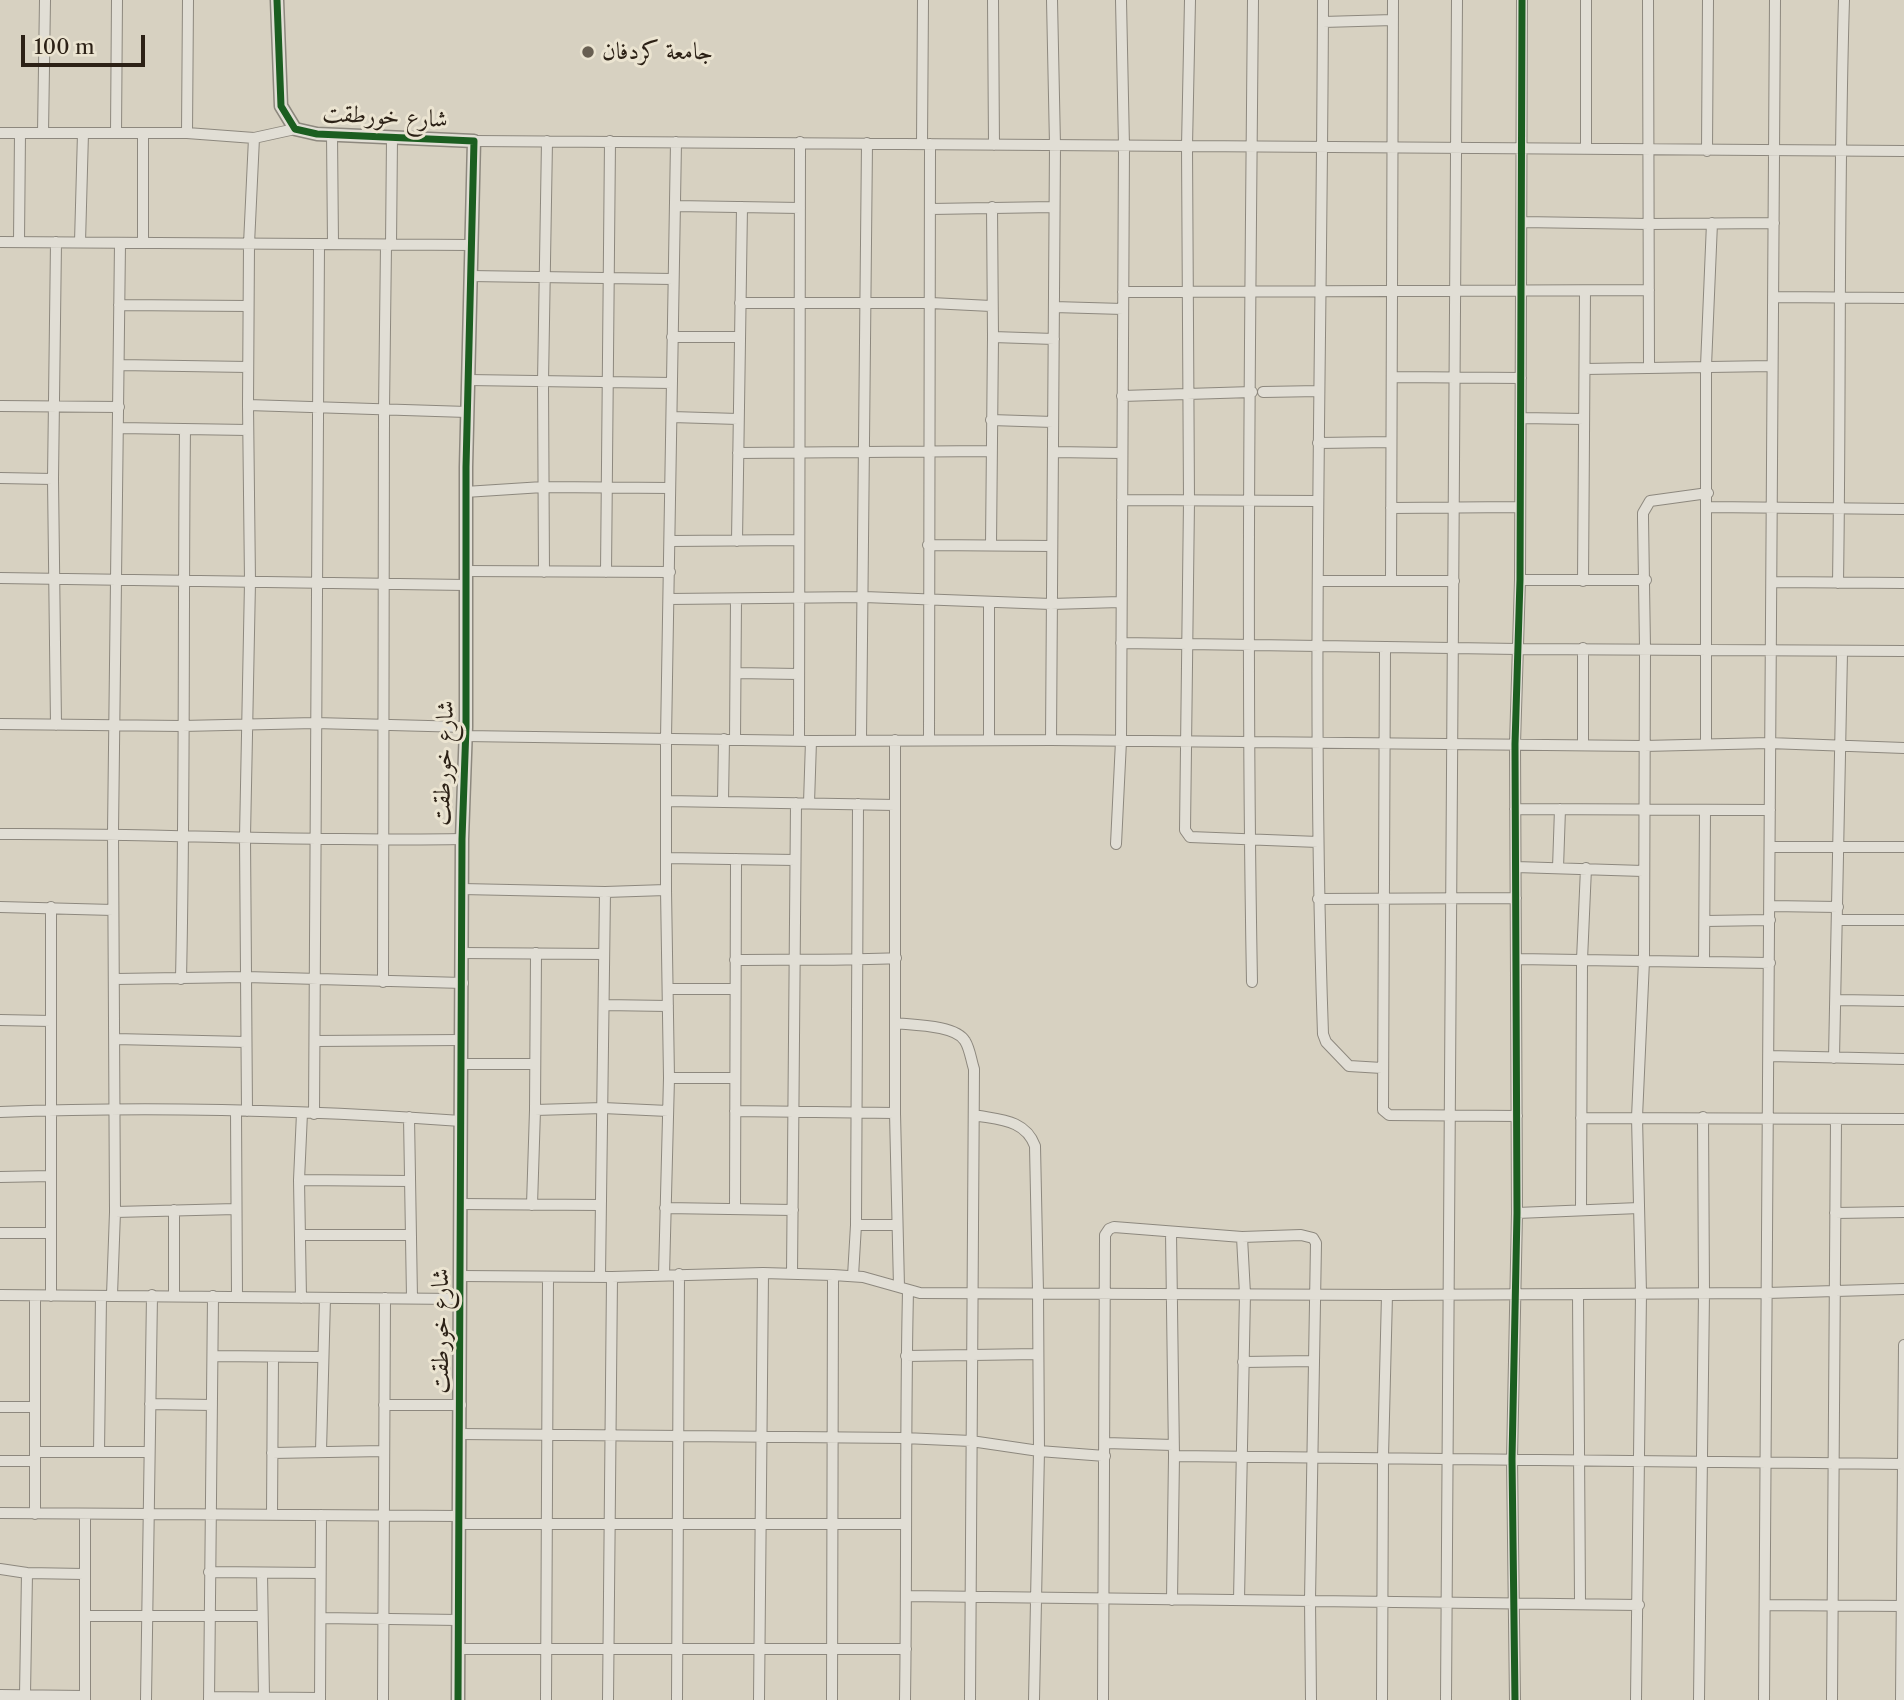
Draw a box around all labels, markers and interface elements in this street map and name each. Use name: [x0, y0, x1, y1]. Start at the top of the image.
scale bar: [24, 21, 149, 65]
text: 100 m: [34, 34, 95, 59]
place label: جامعة كردفان: [602, 38, 713, 66]
marker: جامعة كردفان: [580, 44, 596, 60]
street label: شارع خورطقت: [322, 99, 448, 135]
street label: شارع خورطقت: [427, 700, 461, 826]
street label: شارع خورطقت: [427, 1268, 455, 1394]

